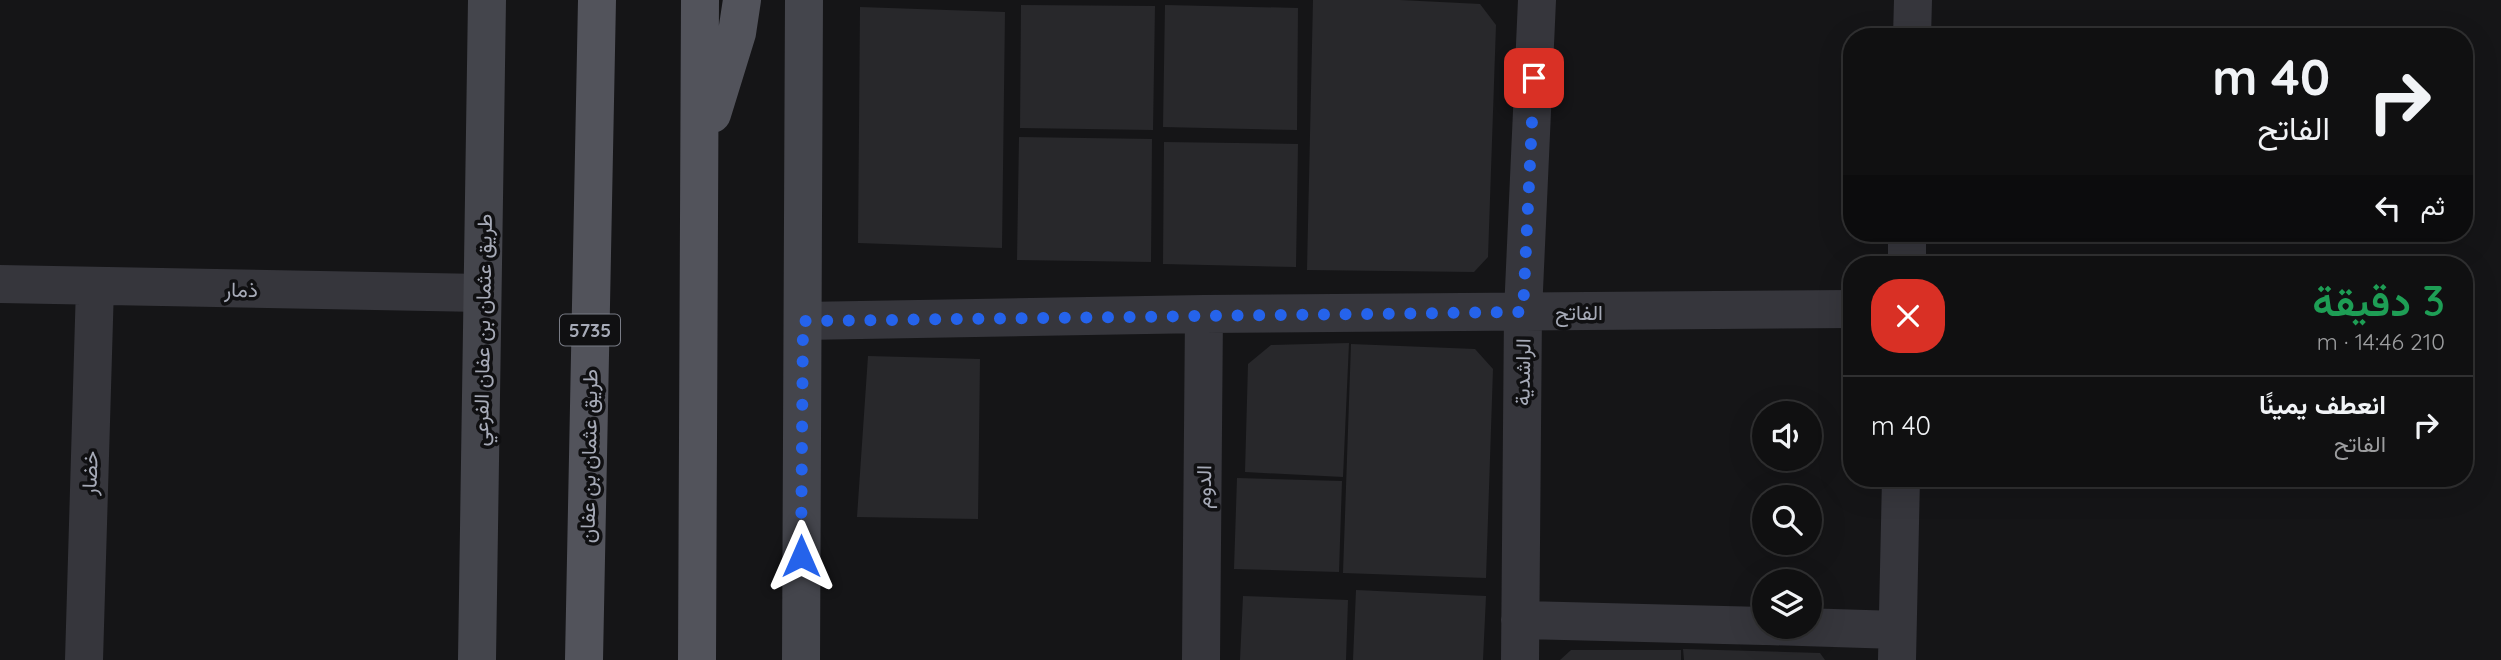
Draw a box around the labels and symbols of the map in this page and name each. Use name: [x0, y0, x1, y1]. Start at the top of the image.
pin: [1504, 48, 1564, 108]
street label: طريق عثمان بن عفان الفرعي: [467, 214, 502, 447]
street label: ذمار: [223, 276, 258, 303]
street label: الفاتح: [1555, 299, 1603, 327]
road number: 5735: [560, 314, 620, 346]
street label: الراشدية: [1508, 338, 1537, 406]
street label: طريق عثمان بن عفان: [573, 369, 604, 543]
street label: خضار: [75, 450, 104, 497]
street label: الدوم: [1190, 465, 1218, 509]
position arrow: [764, 519, 838, 593]

